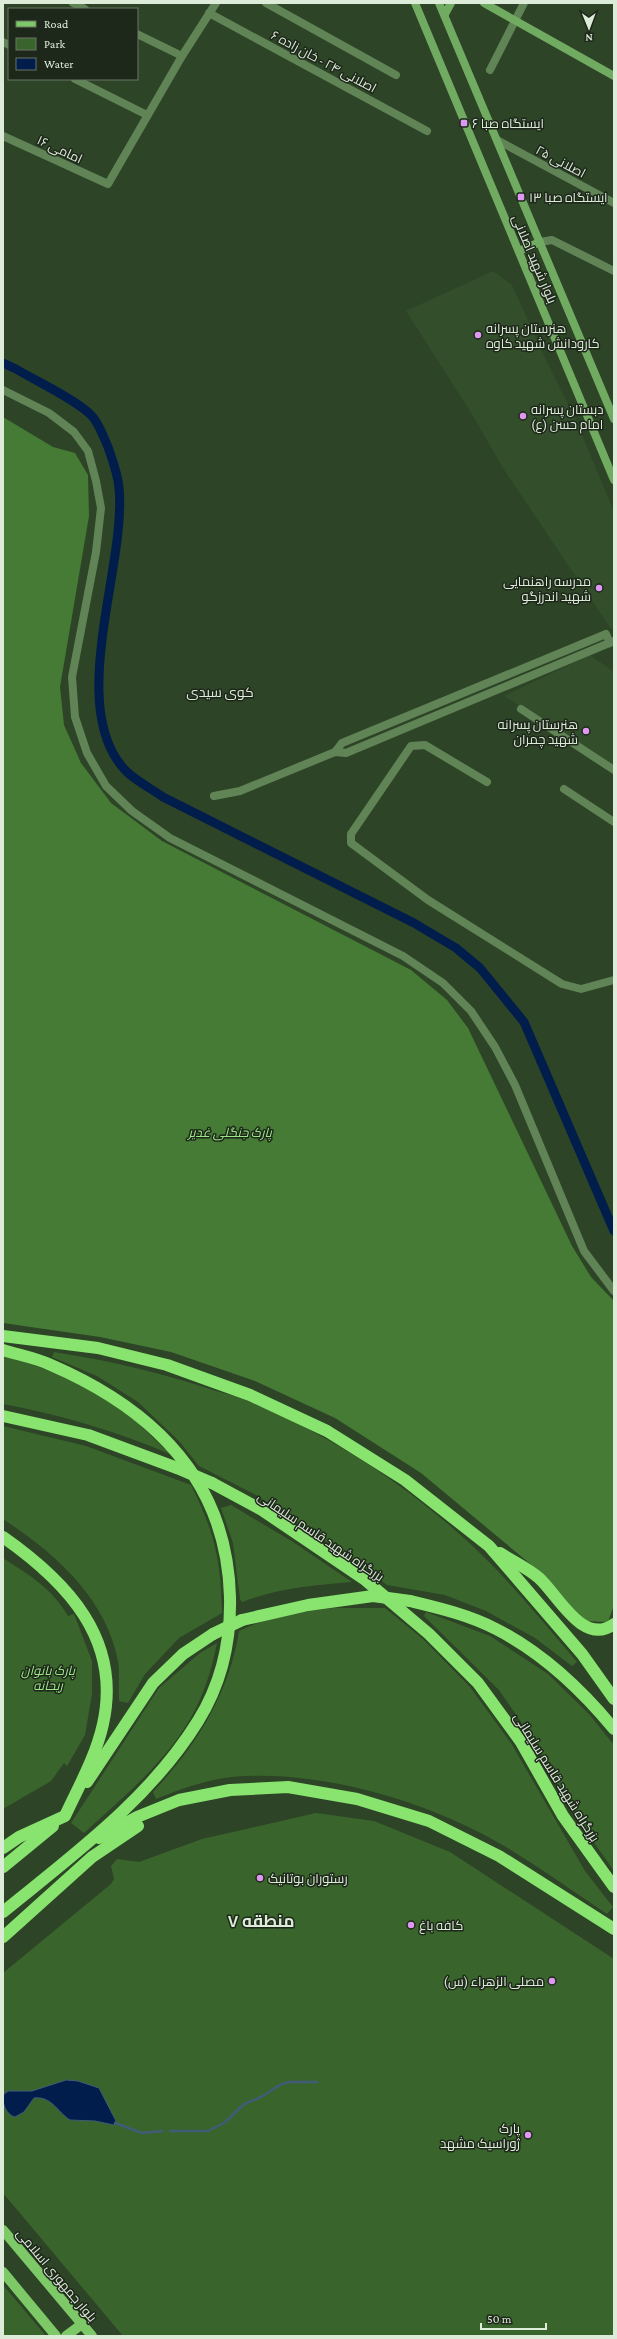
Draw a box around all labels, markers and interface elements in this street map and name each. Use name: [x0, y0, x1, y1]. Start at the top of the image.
legend: [8, 8, 138, 80]
north arrow: [569, 8, 609, 48]
text: Road: [44, 17, 69, 31]
street label: اصلانی ۲۴ - خان زاده ۶: [269, 27, 379, 96]
text: N: [585, 32, 593, 44]
text: Park: [44, 37, 66, 51]
text: Water: [44, 57, 74, 71]
place label: ایستگاه صبا ۶: [472, 116, 544, 131]
marker: ایستگاه صبا ۶: [459, 118, 469, 128]
street label: امامی ۱۶: [35, 132, 85, 166]
street label: اصلانی ۲۵: [533, 142, 588, 181]
place label: ایستگاه صبا ۱۳: [529, 190, 608, 205]
marker: ایستگاه صبا ۱۳: [516, 192, 526, 202]
street label: بلوار شهید اصلانی: [509, 213, 560, 306]
place label: هنرستان پسرانه کارودانش شهید کاوه: [486, 321, 600, 351]
marker: هنرستان پسرانه کارودانش شهید کاوه: [473, 330, 483, 340]
place label: دبستان پسرانه امام حسن (ع): [531, 402, 604, 434]
marker: دبستان پسرانه امام حسن (ع): [518, 411, 528, 421]
place label: مدرسه راهنمایی شهید اندرزگو: [503, 574, 591, 604]
marker: مدرسه راهنمایی شهید اندرزگو: [594, 583, 604, 593]
district label: کوی سیدی: [186, 684, 254, 700]
place label: هنرستان پسرانه شهید چمران: [498, 717, 578, 749]
marker: هنرستان پسرانه شهید چمران: [581, 726, 591, 736]
park label: پارک جنگلی غدیر: [186, 1125, 273, 1141]
street label: بزرگراه شهید قاسم سلیمانی: [254, 1488, 387, 1586]
park label: پارک بانوان ریحانه: [21, 1663, 76, 1693]
street label: بزرگراه شهید قاسم سلیمانی: [509, 1710, 602, 1846]
place label: رستوران بوتانیک: [268, 1871, 348, 1886]
marker: رستوران بوتانیک: [255, 1873, 265, 1883]
district label: منطقه ۷: [228, 1912, 294, 1931]
place label: کافه باغ: [419, 1918, 463, 1934]
marker: کافه باغ: [406, 1920, 416, 1930]
place label: مصلی الزهراء (س): [444, 1974, 544, 1990]
marker: مصلی الزهراء (س): [547, 1976, 557, 1986]
place label: پارک ژوراسیک مشهد: [440, 2121, 521, 2151]
marker: پارک ژوراسیک مشهد: [523, 2130, 533, 2140]
street label: بلوار جمهوری اسلامی: [13, 2226, 100, 2325]
scale bar: [481, 2305, 546, 2331]
text: 50 m: [487, 2312, 512, 2326]

